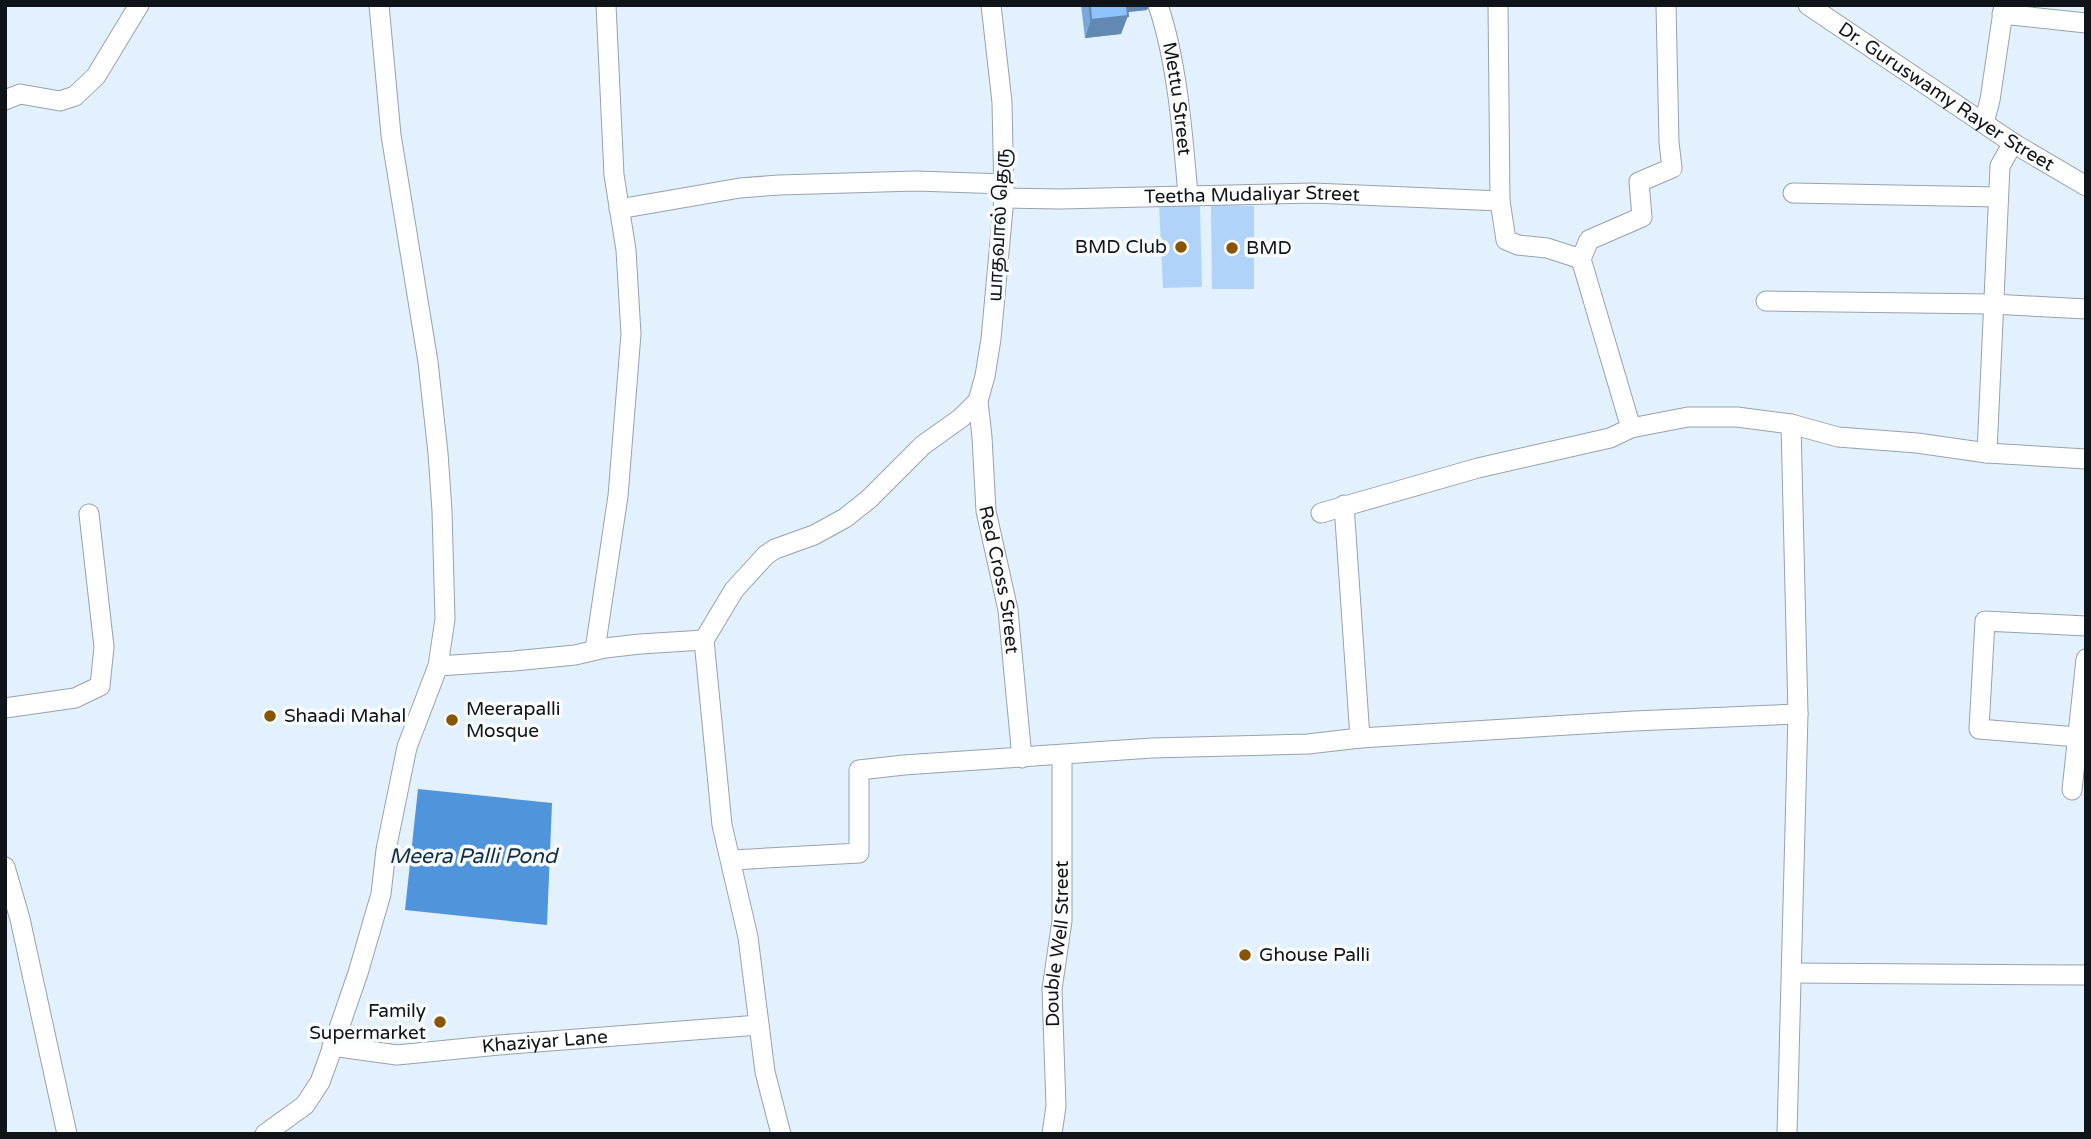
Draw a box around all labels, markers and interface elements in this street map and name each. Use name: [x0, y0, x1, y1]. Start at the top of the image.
street label: Dr. Guruswamy Rayer Street: [1834, 18, 2058, 176]
street label: Mettu Street: [1158, 40, 1196, 157]
street label: யாதவால் தெரு: [984, 148, 1016, 302]
street label: Teetha Mudaliyar Street: [1144, 182, 1360, 208]
place label: BMD Club: [1075, 236, 1167, 258]
place label: BMD: [1246, 237, 1292, 259]
marker: BMD Club: [1173, 239, 1189, 255]
marker: BMD: [1224, 240, 1240, 256]
street label: Red Cross Street: [974, 503, 1023, 655]
place label: Meerapalli Mosque: [466, 698, 560, 742]
place label: Shaadi Mahal: [284, 705, 406, 727]
marker: Shaadi Mahal: [262, 708, 278, 724]
marker: Meerapalli Mosque: [444, 712, 460, 728]
water label: Meera Palli Pond: [389, 844, 560, 869]
street label: Double Well Street: [1041, 860, 1073, 1027]
place label: Ghouse Palli: [1259, 944, 1370, 966]
marker: Ghouse Palli: [1237, 947, 1253, 963]
place label: Family Supermarket: [309, 1000, 426, 1044]
marker: Family Supermarket: [432, 1014, 448, 1030]
street label: Khaziyar Lane: [481, 1026, 609, 1058]

